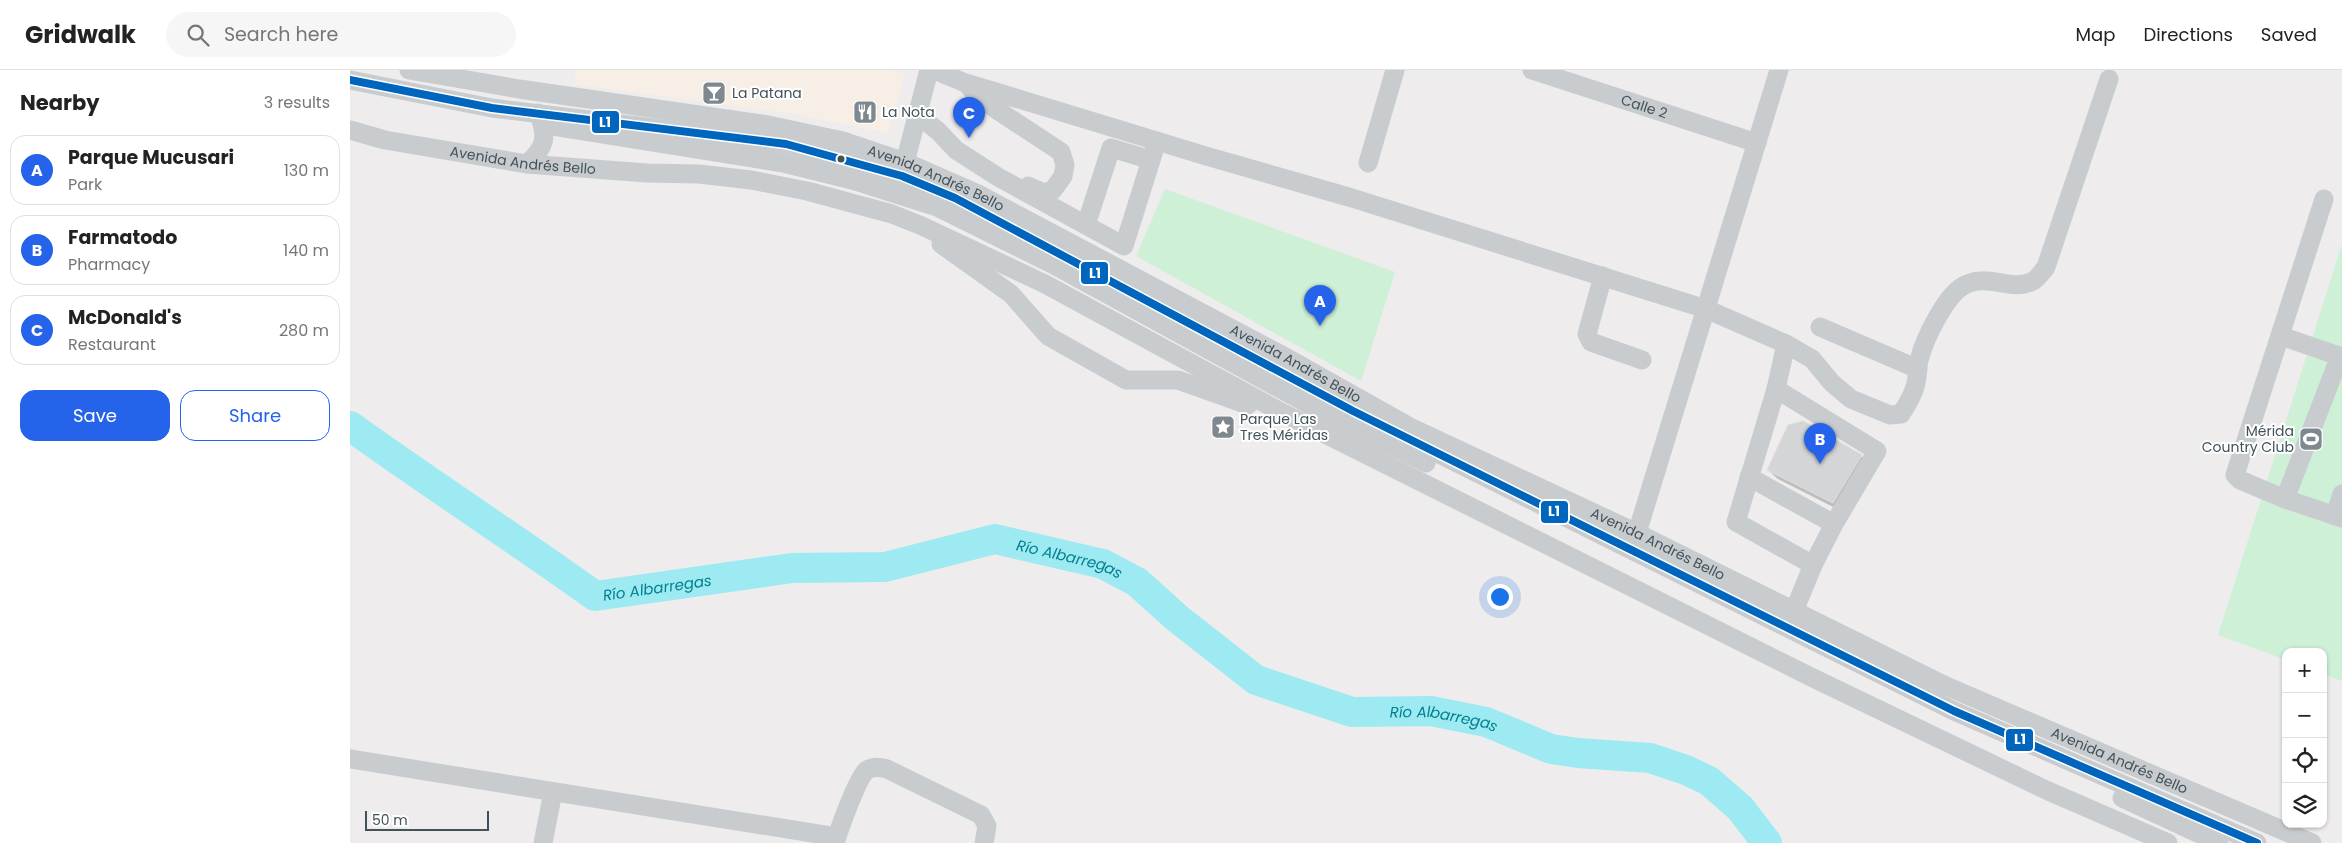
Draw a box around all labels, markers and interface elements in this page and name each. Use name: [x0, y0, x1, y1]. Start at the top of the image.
search box: [166, 12, 516, 57]
text: Gridwalk: [25, 18, 136, 51]
icon: search: [184, 21, 212, 49]
text: Search here: [224, 21, 338, 48]
text: Map: [2076, 22, 2115, 47]
text: Directions: [2143, 22, 2233, 47]
text: Saved: [2261, 22, 2317, 47]
bar icon: La Patana: [701, 80, 727, 106]
place label: La Patana: [732, 83, 802, 103]
text: Nearby: [20, 88, 100, 117]
street label: Calle 2: [1618, 90, 1670, 123]
text: 3 results: [264, 91, 330, 114]
pin: C: [953, 97, 985, 138]
restaurant icon: La Nota: [852, 99, 878, 125]
place label: La Nota: [882, 102, 935, 122]
line badge: L1: [591, 110, 620, 134]
text: L1: [599, 112, 611, 132]
street label: Avenida Andrés Bello: [865, 140, 1008, 216]
street label: Avenida Andrés Bello: [448, 141, 597, 179]
text: Parque Mucusari: [68, 144, 234, 171]
unlabelled marker: [836, 154, 846, 164]
text: A: [31, 159, 43, 182]
text: 130 m: [284, 159, 329, 182]
text: Park: [68, 173, 102, 196]
text: Farmatodo: [68, 224, 177, 251]
text: B: [32, 239, 42, 262]
text: 140 m: [283, 239, 329, 262]
text: Pharmacy: [68, 253, 150, 276]
line badge: L1: [1080, 261, 1109, 285]
text: L1: [1089, 263, 1101, 283]
pin: A: [1304, 285, 1336, 326]
text: McDonald's: [68, 304, 182, 331]
text: C: [31, 319, 43, 342]
text: 280 m: [279, 319, 329, 342]
street label: Avenida Andrés Bello: [1226, 319, 1365, 408]
text: Restaurant: [68, 333, 156, 356]
button: Save: [20, 390, 170, 441]
button: Share: [180, 390, 330, 441]
place label: Parque Las Tres Méridas: [1240, 409, 1328, 445]
place icon: Parque Las Tres Méridas: [1210, 414, 1236, 440]
place label: Mérida Country Club: [2202, 421, 2294, 457]
pin: B: [1804, 423, 1836, 464]
sports icon: Mérida Country Club: [2298, 426, 2324, 452]
line badge: L1: [1540, 500, 1569, 524]
text: L1: [1548, 501, 1560, 521]
street label: Avenida Andrés Bello: [1587, 503, 1728, 585]
water label: Río Albarregas: [1015, 534, 1127, 583]
water label: Río Albarregas: [601, 569, 713, 605]
your location: [1487, 584, 1513, 610]
map controls: [2282, 648, 2327, 828]
button: +: [2282, 648, 2327, 693]
button: −: [2282, 693, 2327, 738]
water label: Río Albarregas: [1390, 701, 1502, 736]
street label: Avenida Andrés Bello: [2048, 722, 2191, 799]
line badge: L1: [2005, 728, 2034, 752]
text: L1: [2014, 729, 2026, 749]
button: locate: [2282, 738, 2327, 783]
button: layers: [2282, 783, 2327, 828]
scale bar: [365, 808, 489, 831]
text: 50 m: [372, 810, 408, 830]

